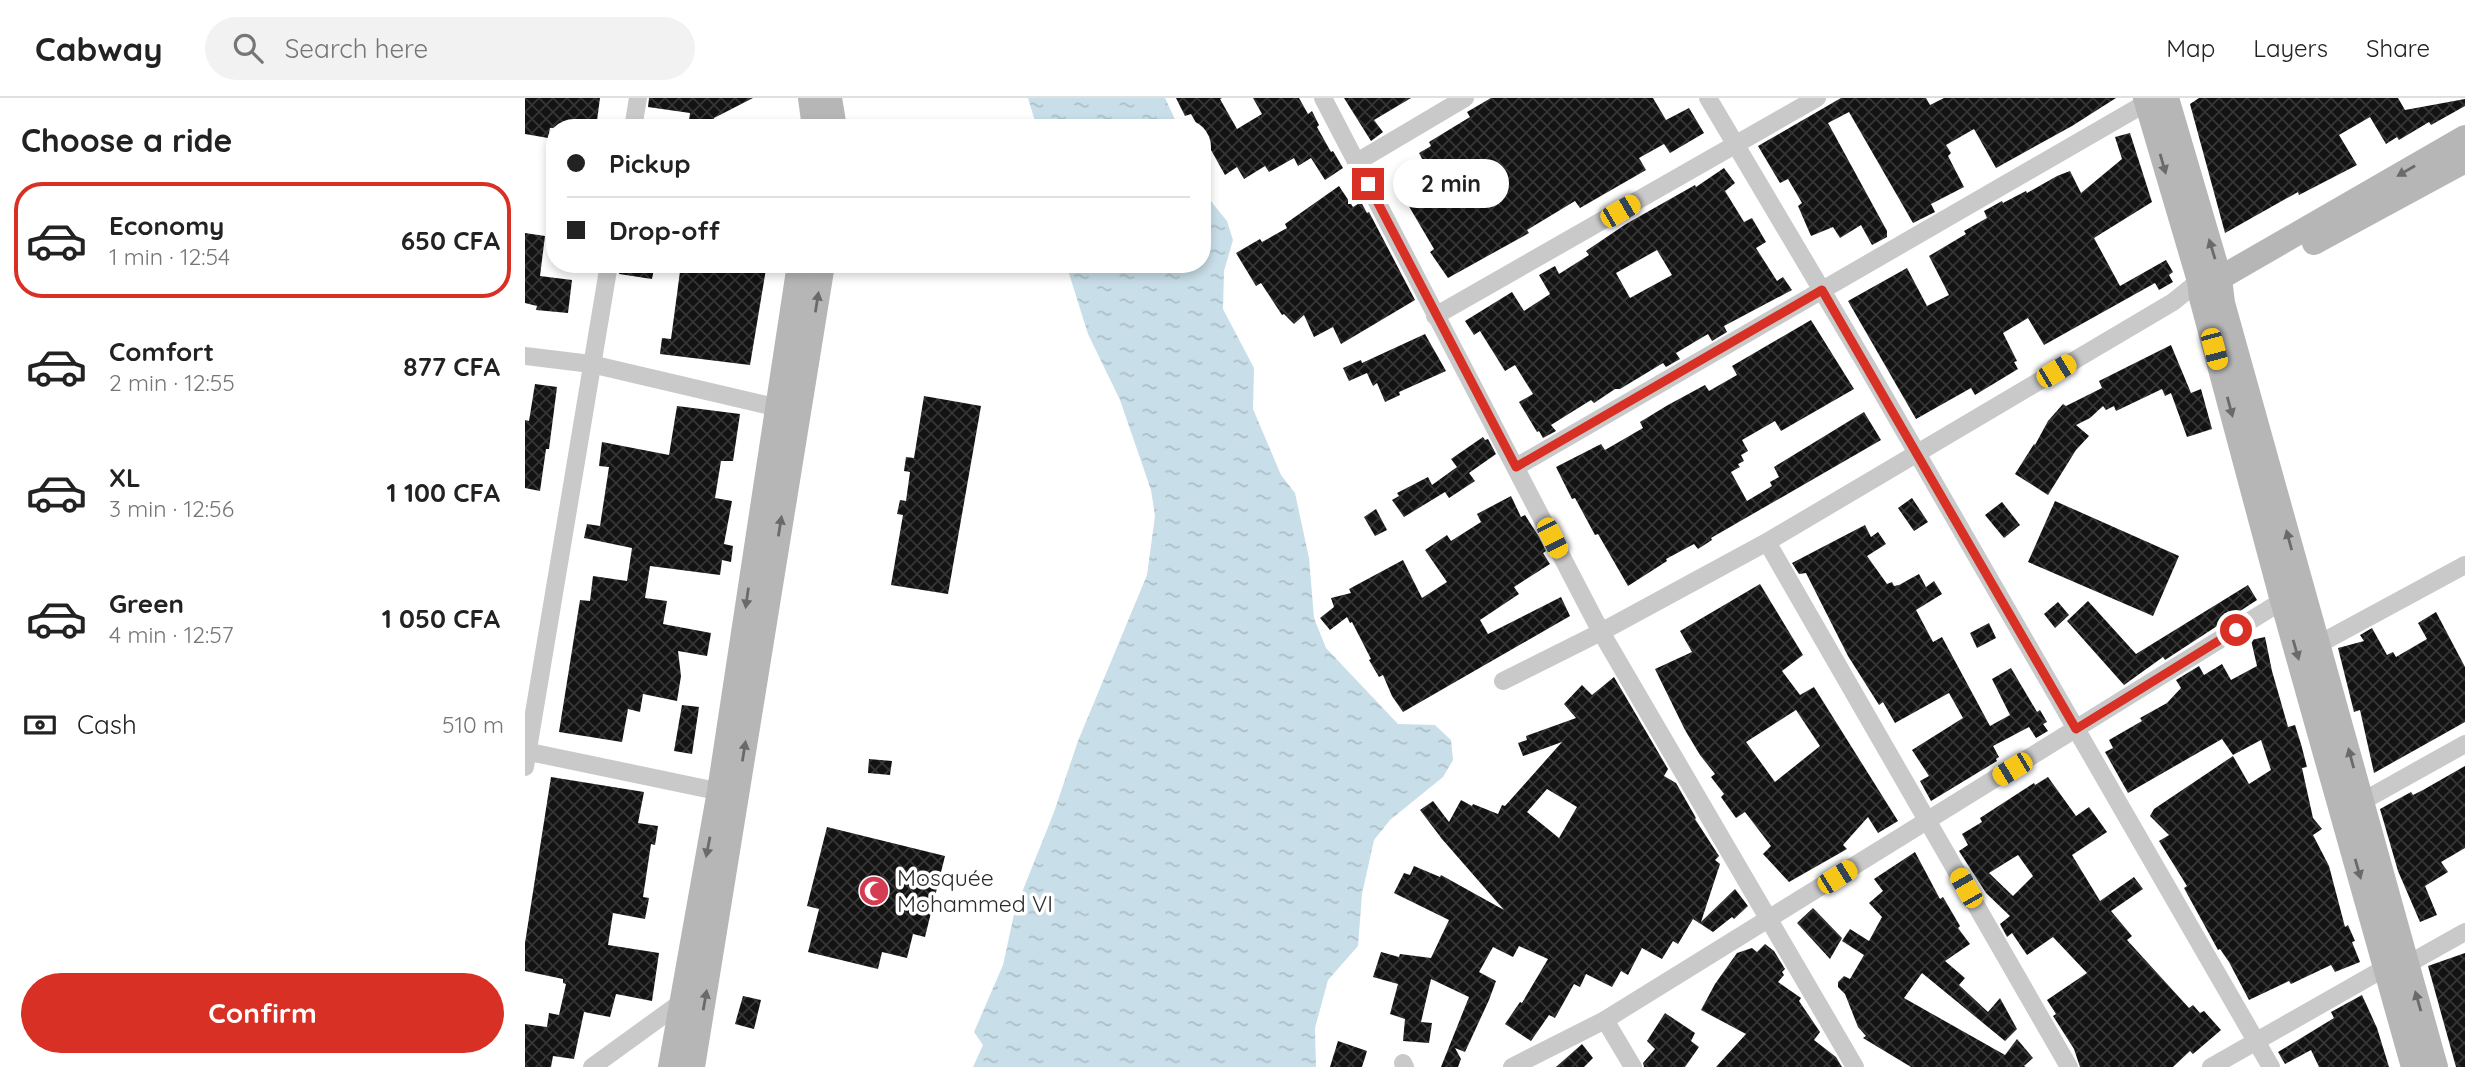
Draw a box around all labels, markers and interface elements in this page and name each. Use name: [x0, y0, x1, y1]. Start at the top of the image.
search box: [205, 17, 695, 80]
text: Cabway: [35, 28, 163, 69]
icon: search: [229, 29, 267, 67]
text: Search here: [285, 32, 428, 65]
text: Map: [2166, 33, 2215, 63]
text: Layers: [2253, 33, 2328, 63]
text: Share: [2366, 33, 2430, 63]
text: Choose a ride: [21, 120, 233, 160]
text: Pickup: [609, 147, 691, 180]
one-way arrow: [2158, 153, 2169, 175]
callout: 2 min: [1393, 160, 1508, 208]
one-way arrow: [2396, 165, 2415, 177]
route end: [1352, 168, 1384, 200]
text: 2 min: [1421, 169, 1481, 198]
car: [1597, 191, 1644, 231]
icon: car: [25, 209, 88, 272]
text: Economy: [109, 209, 224, 242]
text: Drop-off: [609, 214, 720, 247]
text: 650 CFA: [401, 224, 500, 257]
one-way arrow: [2206, 238, 2216, 259]
text: 1 min · 12:54: [109, 242, 230, 271]
one-way arrow: [812, 291, 823, 313]
car: [2199, 326, 2230, 372]
icon: car: [25, 335, 88, 398]
text: Comfort: [109, 335, 214, 368]
text: 877 CFA: [403, 350, 500, 383]
car: [2033, 351, 2080, 391]
text: 2 min · 12:55: [109, 368, 235, 397]
one-way arrow: [2225, 396, 2236, 418]
icon: car: [25, 461, 88, 524]
text: XL: [109, 461, 141, 494]
text: 1 100 CFA: [387, 476, 500, 509]
text: 3 min · 12:56: [109, 494, 234, 523]
one-way arrow: [775, 515, 786, 537]
car: [1534, 515, 1571, 561]
one-way arrow: [2283, 529, 2293, 550]
icon: car: [25, 587, 88, 650]
text: Green: [109, 587, 184, 620]
one-way arrow: [741, 587, 752, 609]
text: 1 050 CFA: [382, 602, 500, 635]
route start: [2220, 614, 2252, 646]
text: 4 min · 12:57: [109, 620, 234, 649]
one-way arrow: [2291, 639, 2302, 661]
icon: cash: [21, 706, 59, 744]
text: Cash: [77, 708, 137, 741]
text: 510 m: [442, 710, 504, 739]
one-way arrow: [739, 740, 750, 762]
one-way arrow: [2345, 747, 2356, 769]
car: [1989, 749, 2036, 789]
one-way arrow: [702, 836, 713, 858]
car: [1814, 857, 1861, 897]
one-way arrow: [2353, 858, 2363, 879]
place label: Mosquée Mohammed VI: [897, 863, 1053, 918]
car: [1947, 865, 1986, 911]
mosque icon: Mosquée Mohammed VI: [857, 874, 891, 908]
button: Confirm: [21, 973, 504, 1053]
one-way arrow: [700, 989, 711, 1011]
one-way arrow: [2412, 990, 2423, 1012]

